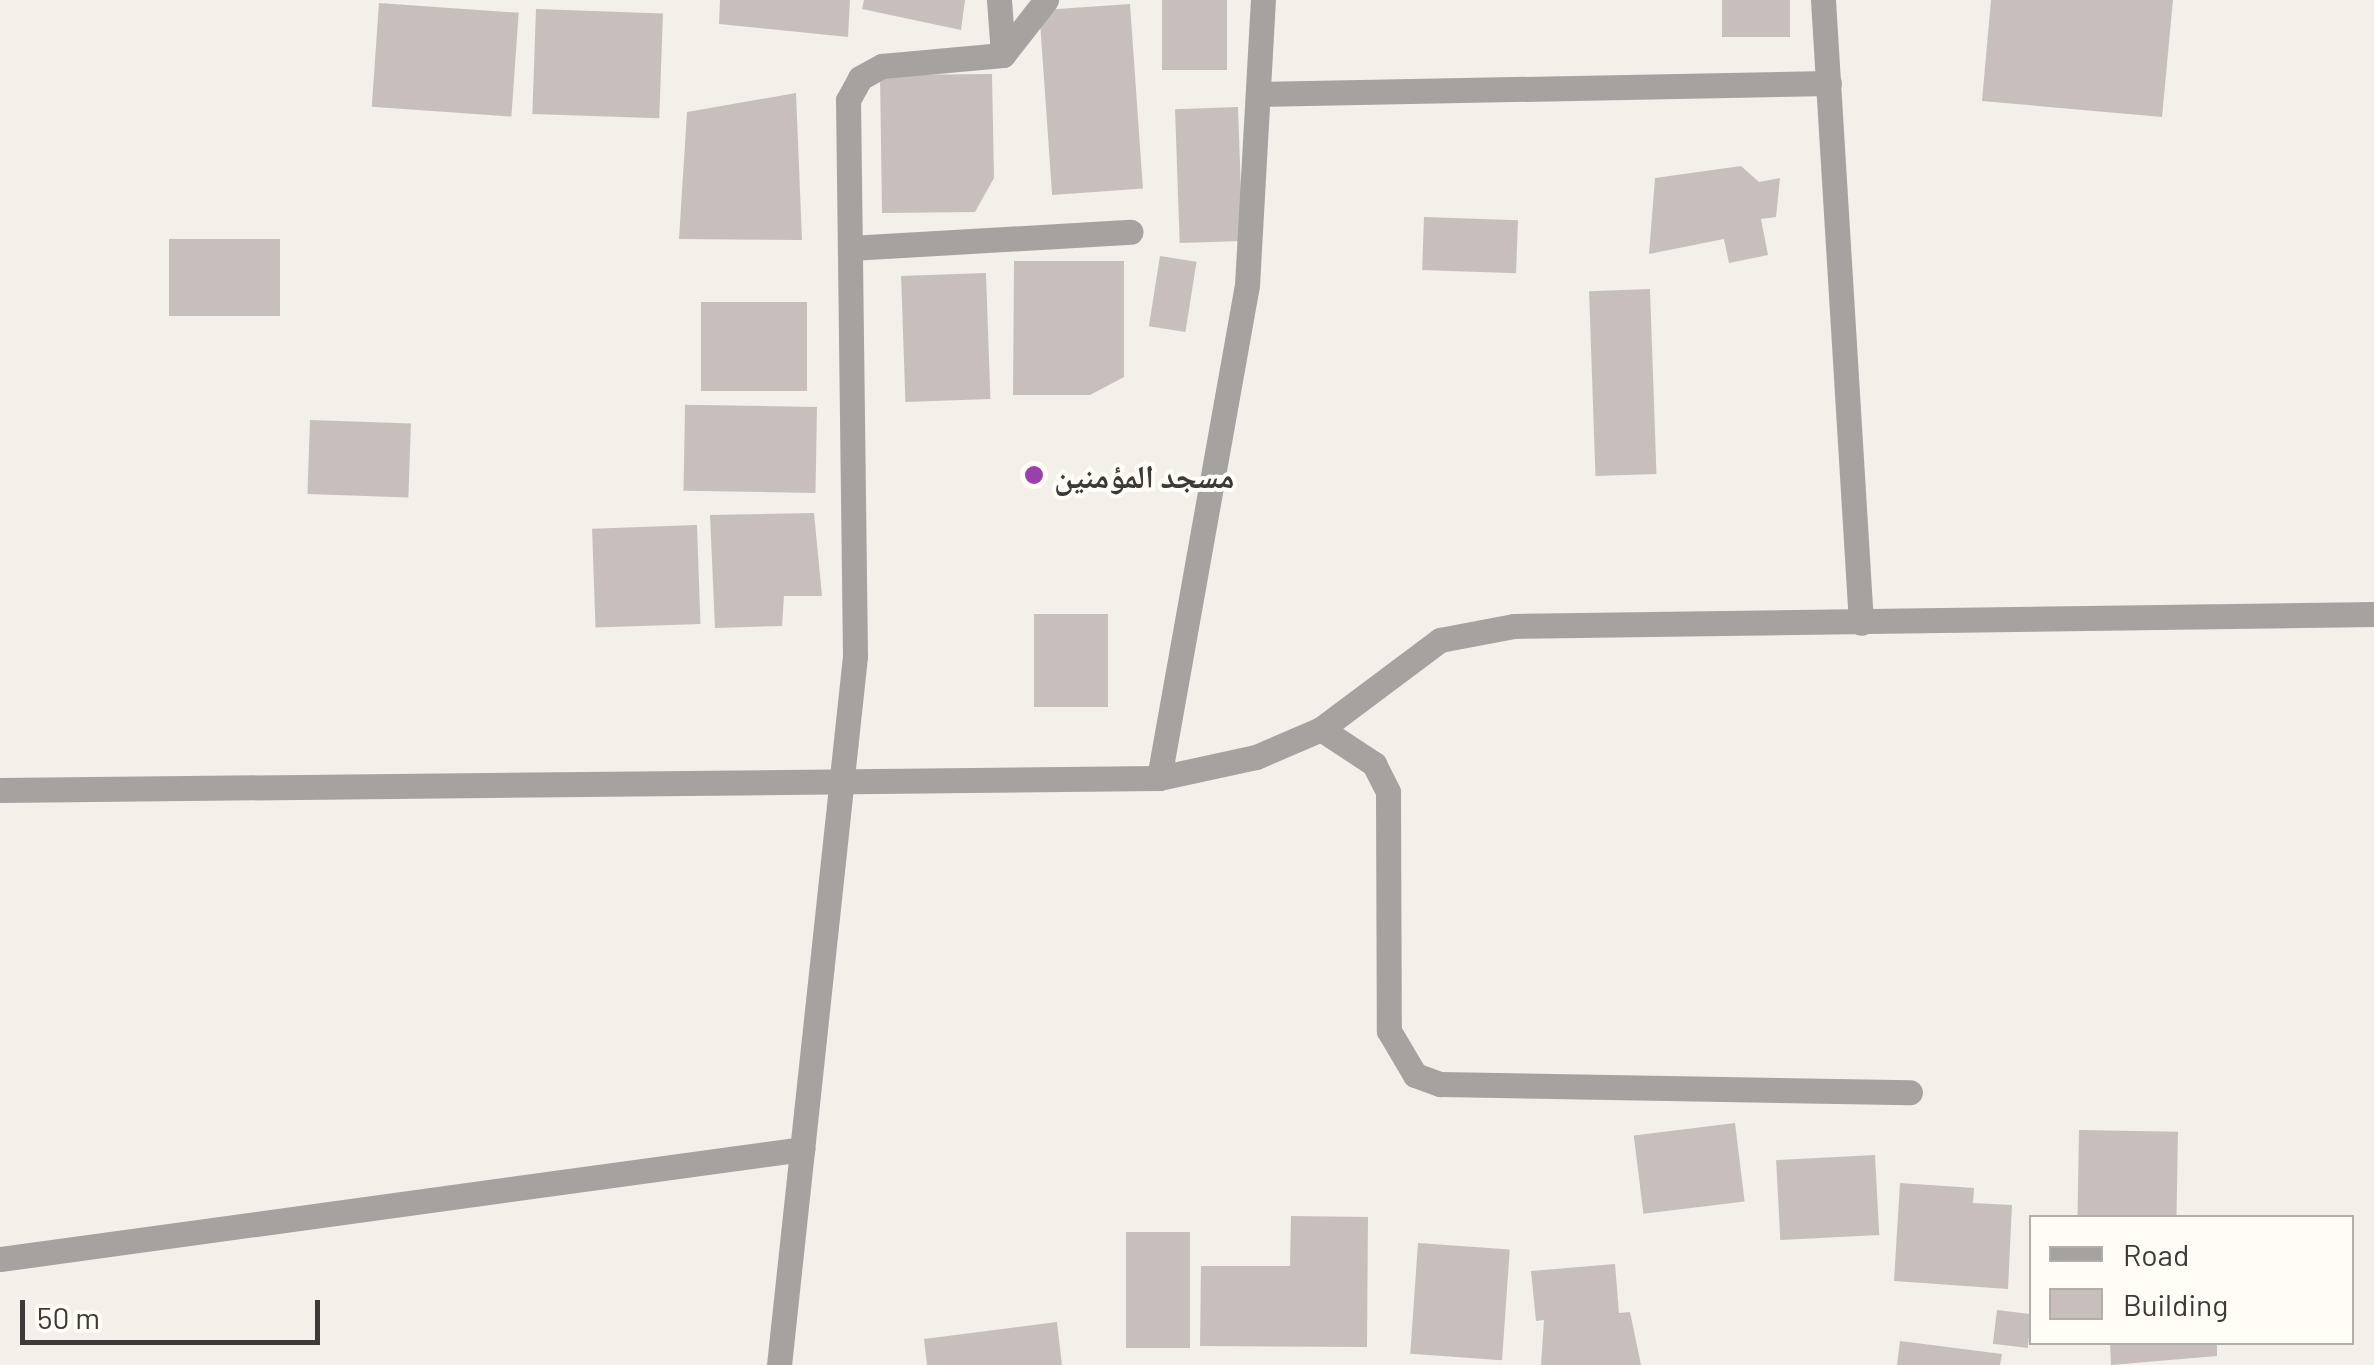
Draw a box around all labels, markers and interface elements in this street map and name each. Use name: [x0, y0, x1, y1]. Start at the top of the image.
place label: مسجد المؤمنين: [1054, 456, 1234, 494]
marker: مسجد المؤمنين: [1023, 464, 1045, 486]
legend: [2029, 1215, 2354, 1345]
text: Road: [2123, 1236, 2189, 1272]
scale bar: [25, 1280, 325, 1342]
text: Building: [2123, 1286, 2228, 1322]
text: 50 m: [37, 1299, 100, 1335]

